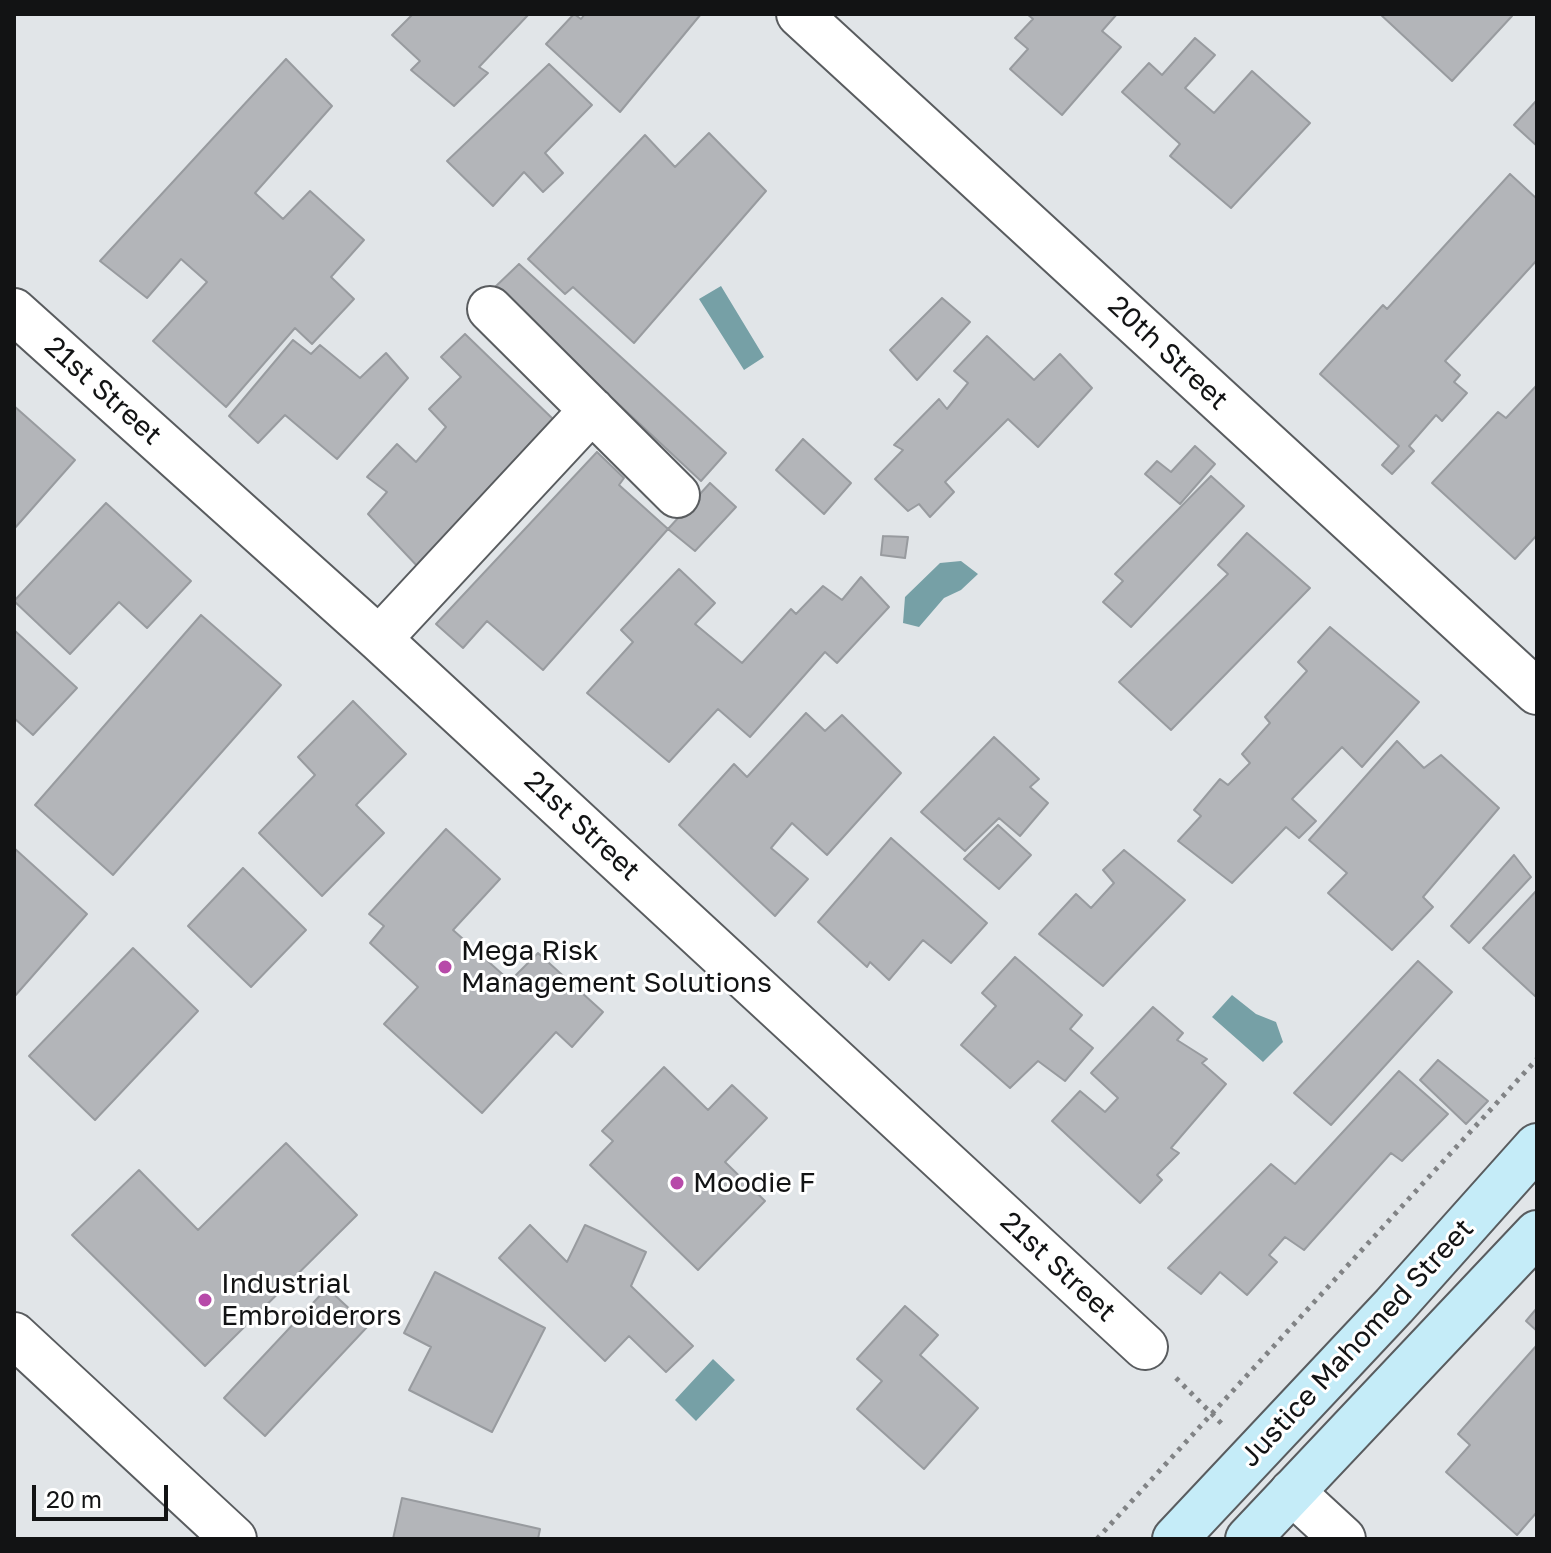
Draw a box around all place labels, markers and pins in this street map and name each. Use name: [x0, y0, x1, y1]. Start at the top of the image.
place label: Mega Risk Management Solutions: [461, 934, 772, 1000]
marker: Mega Risk Management Solutions: [436, 958, 454, 976]
place label: Moodie F: [693, 1166, 815, 1200]
marker: Moodie F: [668, 1174, 686, 1192]
place label: Industrial Embroiderors: [221, 1267, 402, 1333]
marker: Industrial Embroiderors: [196, 1291, 214, 1309]

